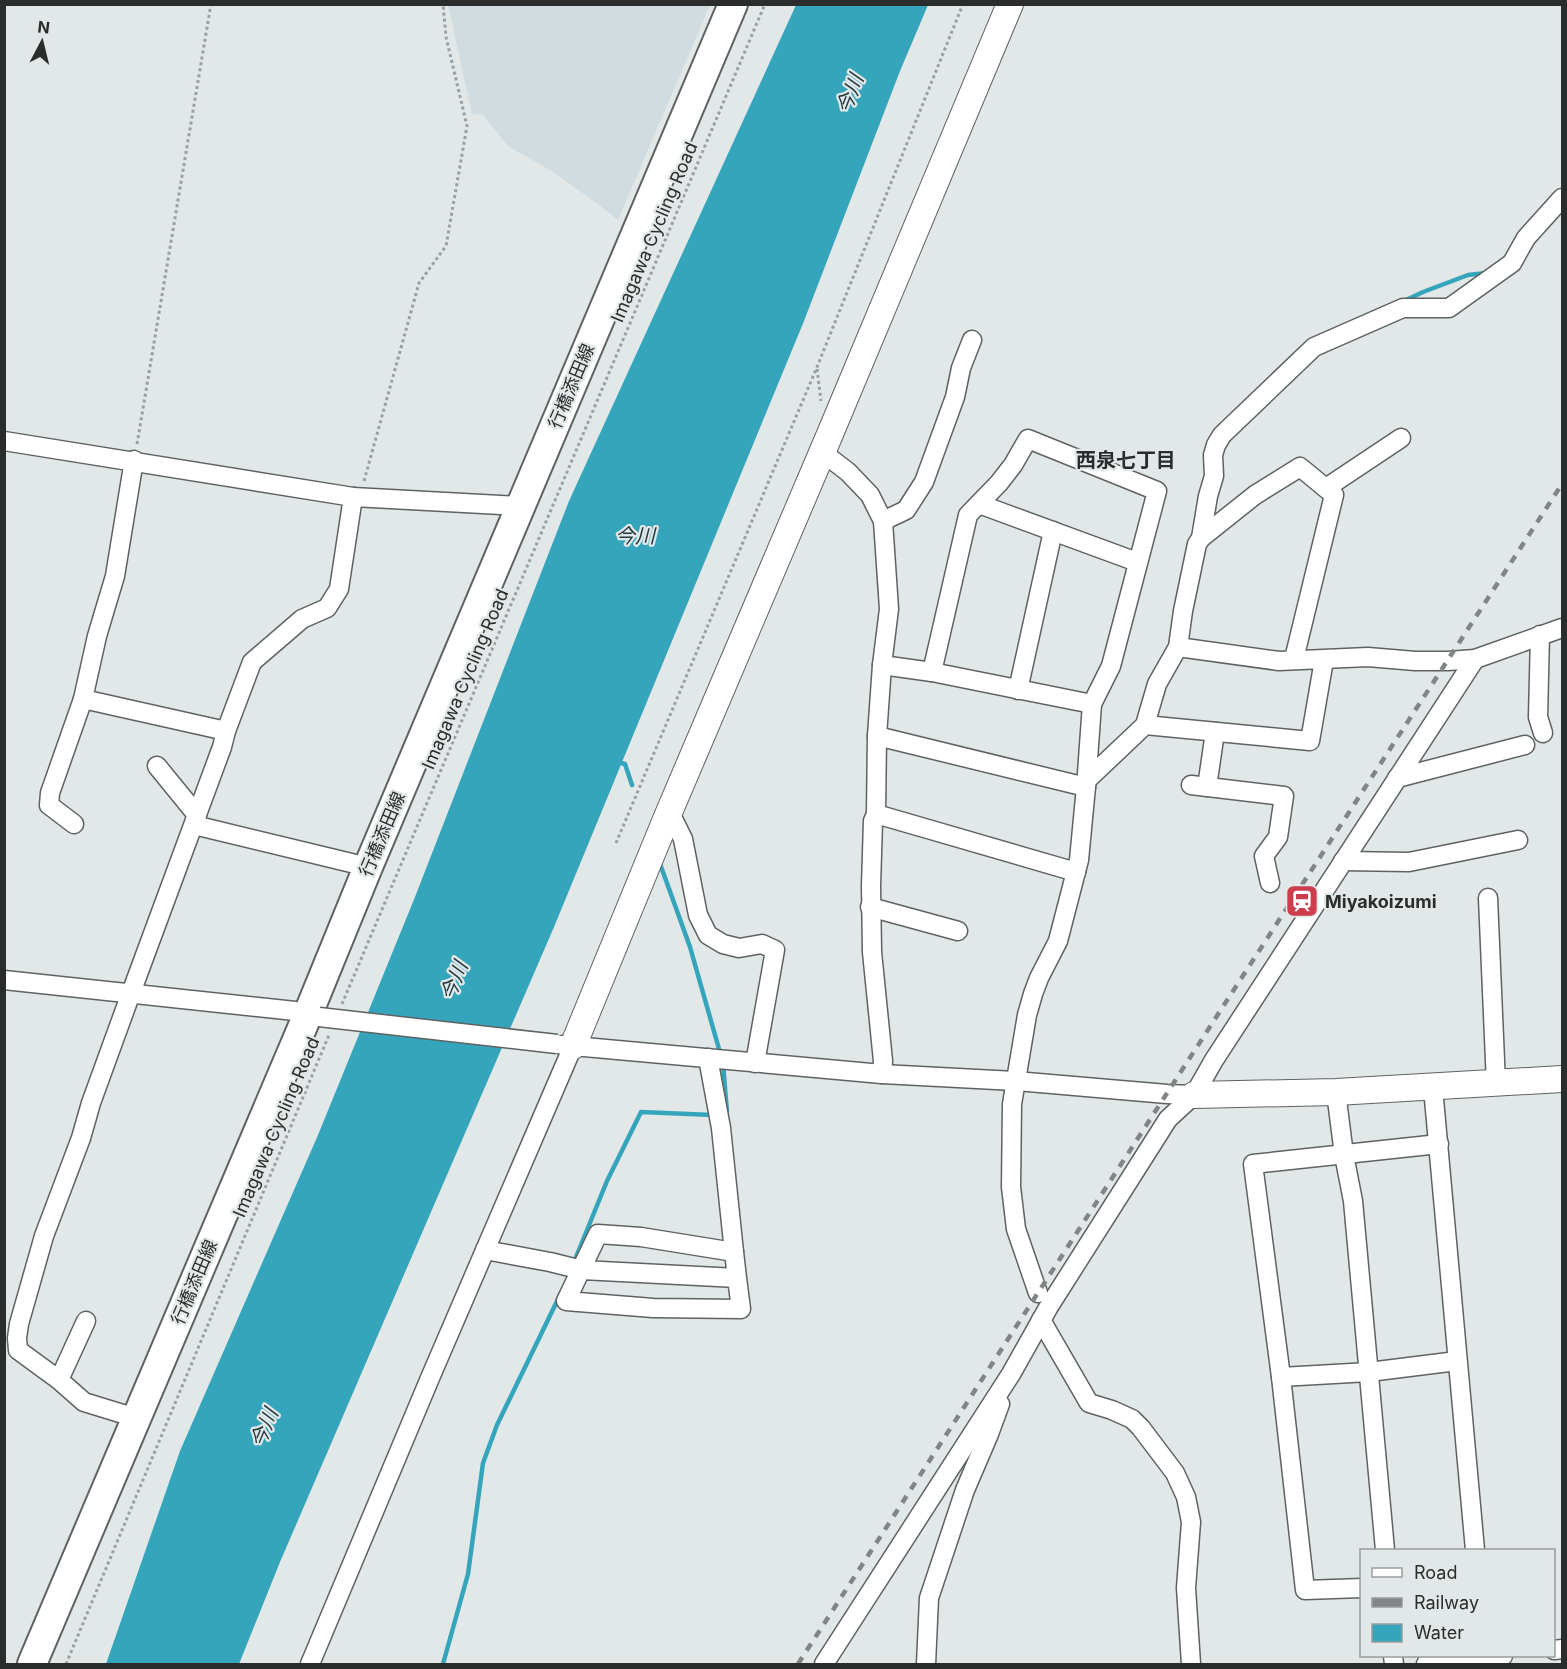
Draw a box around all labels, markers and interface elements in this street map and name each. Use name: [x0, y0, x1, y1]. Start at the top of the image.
north arrow: [12, 12, 72, 72]
text: N: [37, 16, 51, 38]
water label: 今川: [832, 69, 869, 117]
street label: Imagawa Cycling Road: [606, 139, 702, 325]
street label: 行橋添田線: [544, 340, 598, 432]
district label: 西泉七丁目: [1076, 448, 1176, 472]
water label: 今川: [615, 524, 657, 548]
street label: Imagawa Cycling Road: [417, 586, 513, 772]
street label: 行橋添田線: [355, 788, 409, 880]
station icon: Miyakoizumi: [1284, 883, 1320, 919]
place label: Miyakoizumi: [1325, 891, 1437, 912]
water label: 今川: [435, 956, 473, 1004]
street label: Imagawa Cycling Road: [228, 1034, 324, 1220]
street label: 行橋添田線: [167, 1236, 221, 1328]
water label: 今川: [245, 1403, 284, 1451]
legend: [1360, 1549, 1555, 1657]
text: Road: [1414, 1562, 1457, 1583]
text: Railway: [1414, 1592, 1479, 1613]
text: Water: [1414, 1622, 1464, 1643]

